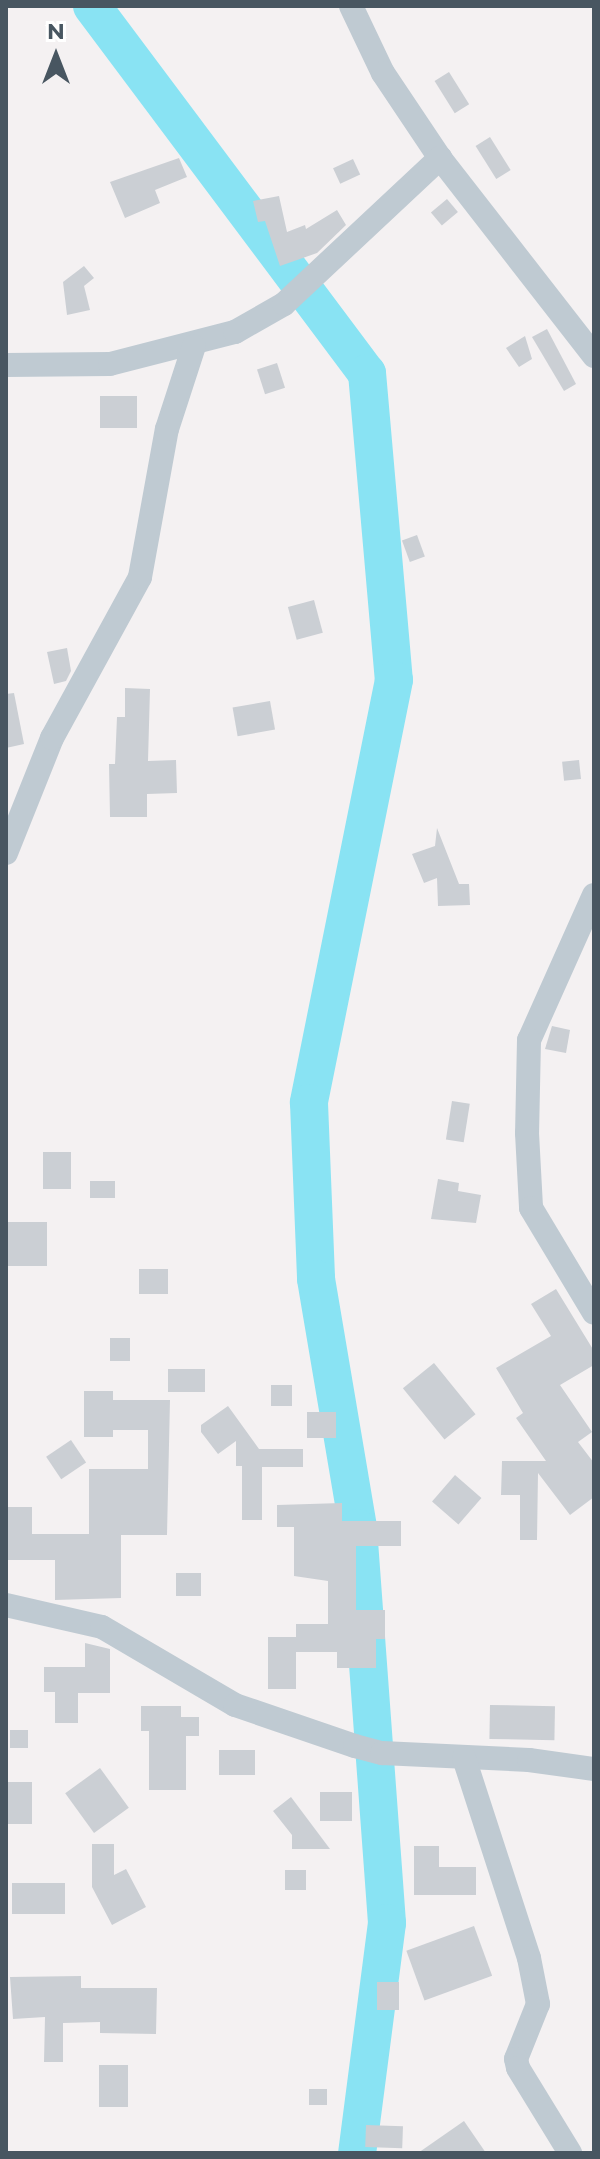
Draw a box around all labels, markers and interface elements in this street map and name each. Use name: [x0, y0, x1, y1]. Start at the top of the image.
north arrow: [16, 16, 96, 96]
text: N: [47, 18, 65, 45]

